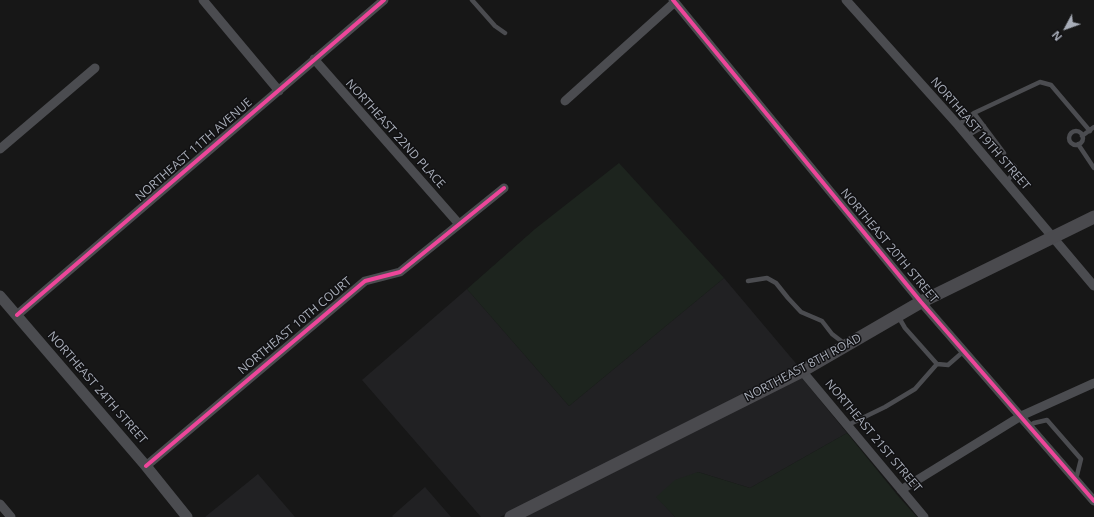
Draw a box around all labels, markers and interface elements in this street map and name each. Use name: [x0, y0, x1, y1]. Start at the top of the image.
north arrow: [1046, 8, 1086, 48]
text: N: [1048, 28, 1065, 45]
street label: NORTHEAST 19TH STREET: [927, 75, 1033, 193]
street label: NORTHEAST 22ND PLACE: [342, 77, 448, 191]
street label: NORTHEAST 11TH AVENUE: [133, 95, 255, 205]
street label: NORTHEAST 20TH STREET: [837, 186, 941, 306]
street label: NORTHEAST 10TH COURT: [235, 274, 355, 378]
street label: NORTHEAST 24TH STREET: [44, 329, 150, 447]
street label: NORTHEAST 8TH ROAD: [742, 331, 864, 405]
street label: NORTHEAST 21ST STREET: [822, 377, 924, 495]

